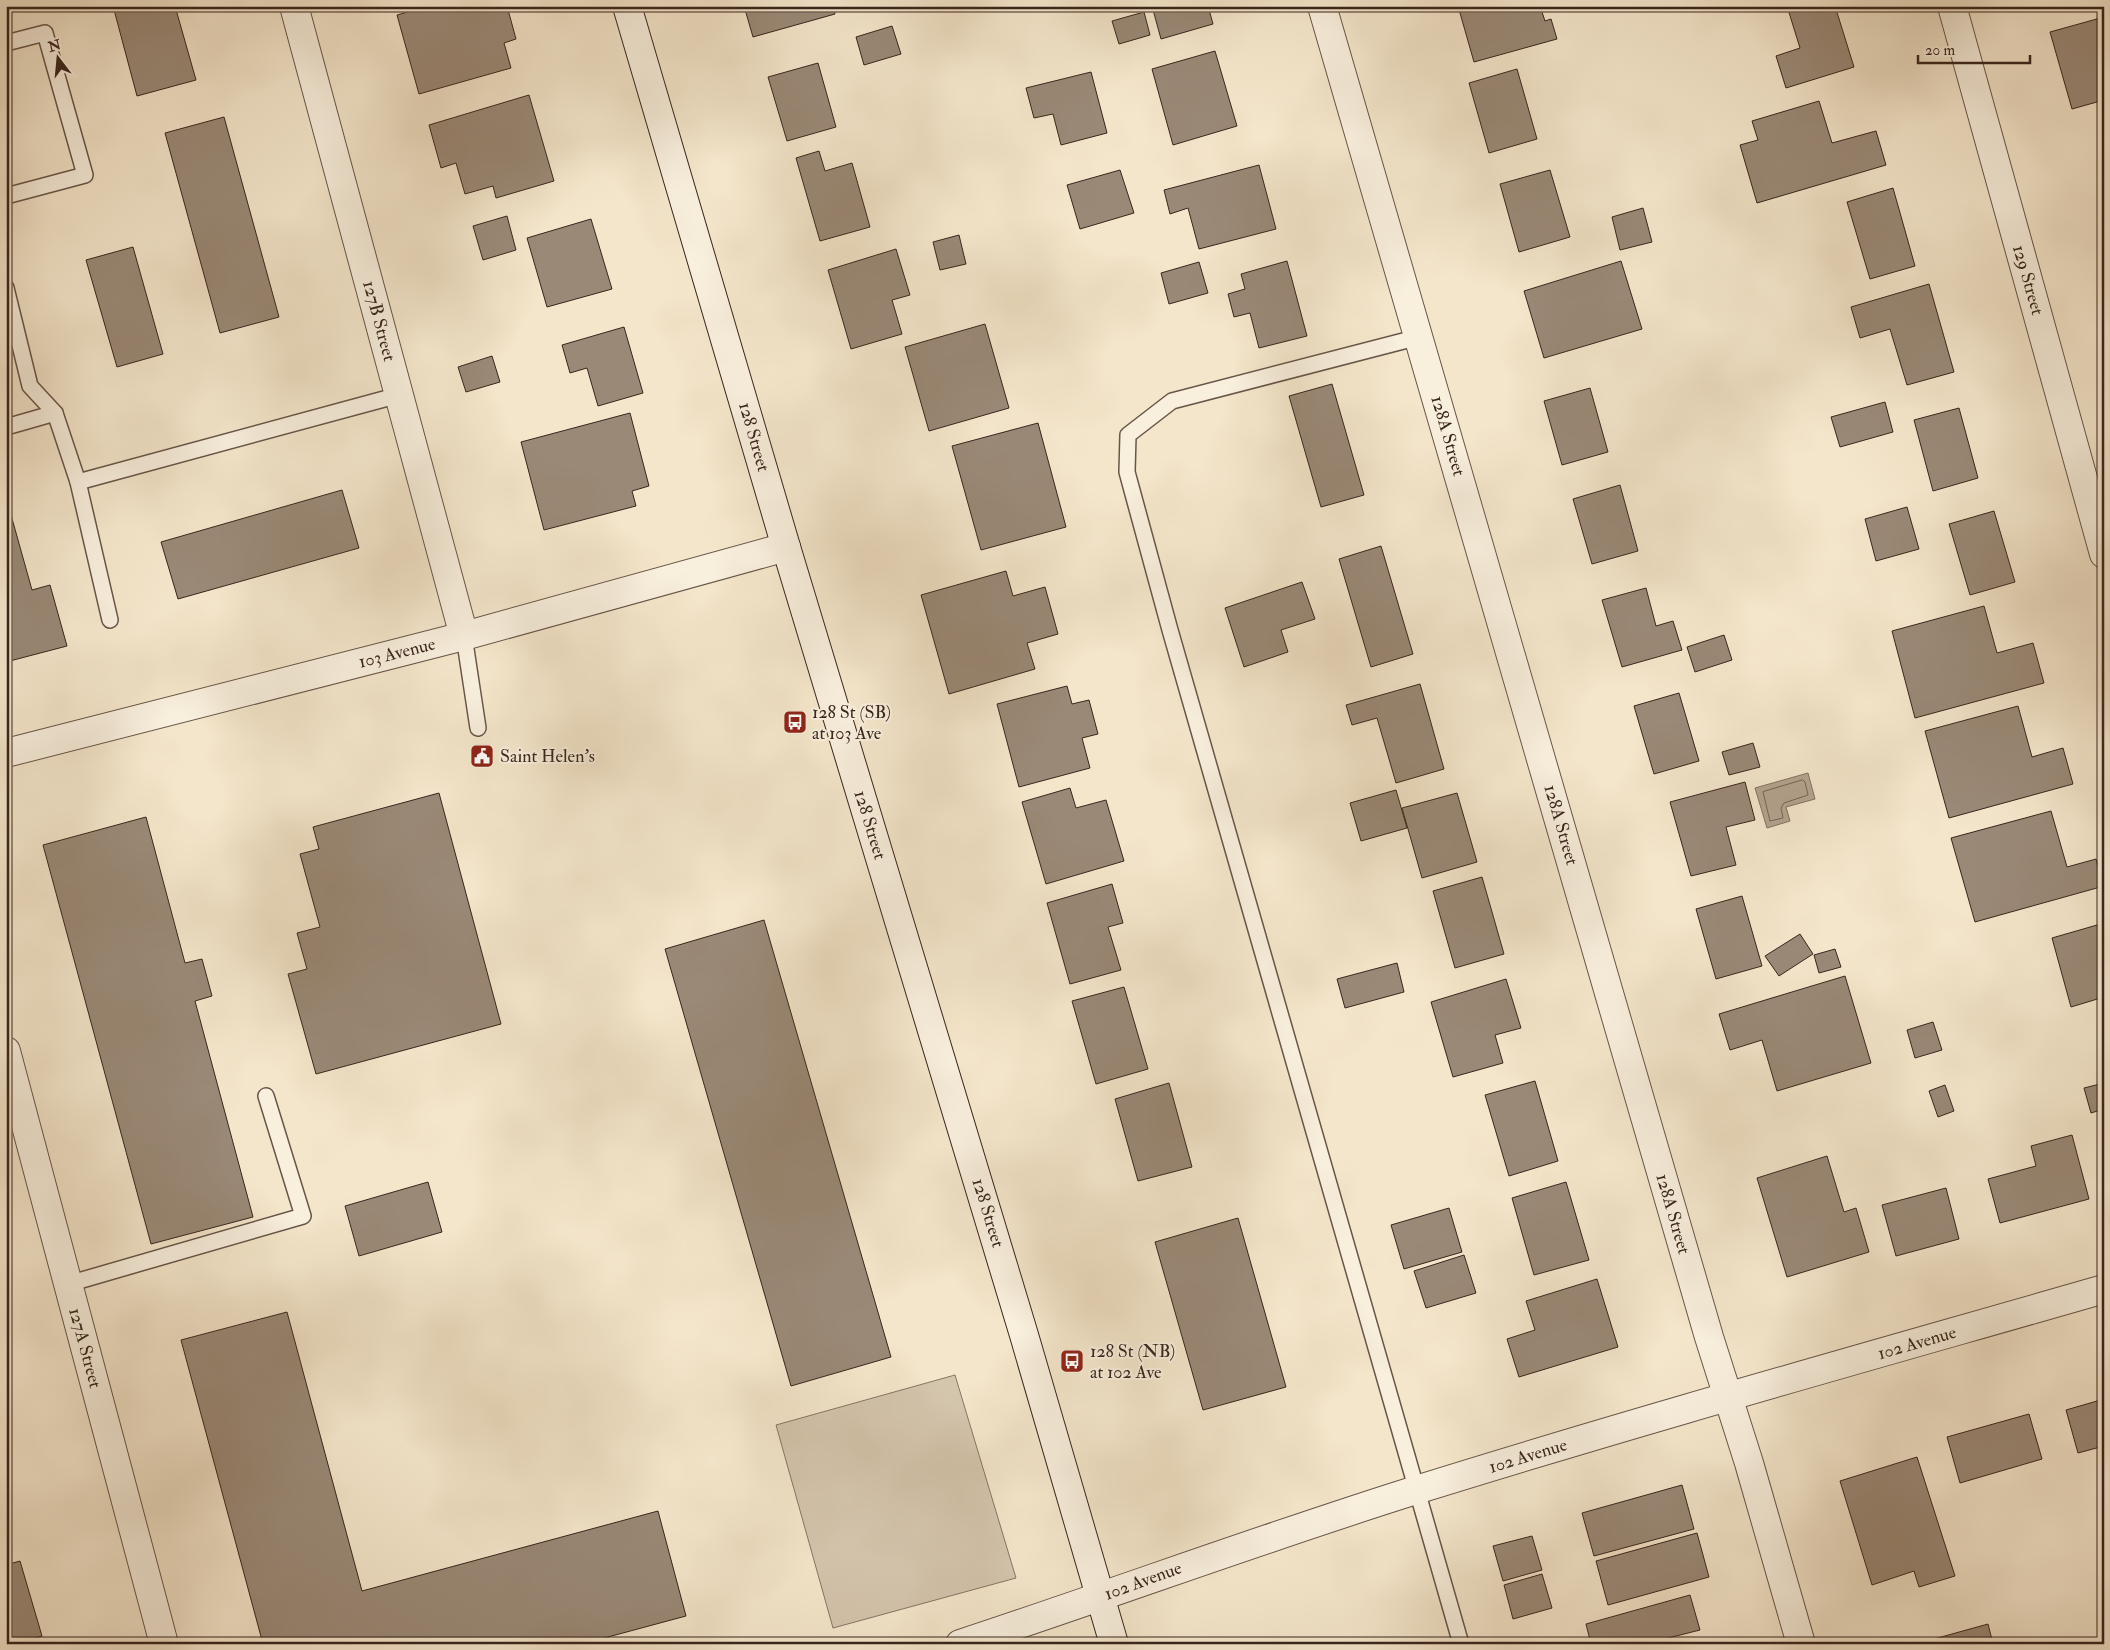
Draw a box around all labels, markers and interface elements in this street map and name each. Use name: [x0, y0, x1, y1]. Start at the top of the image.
north arrow: [32, 32, 82, 82]
scale bar: [1918, 32, 2030, 64]
text: N: [45, 36, 63, 56]
text: 20 m: [1925, 41, 1955, 60]
street label: 129 Street: [2007, 242, 2049, 318]
street label: 127B Street: [357, 278, 401, 364]
street label: 128A Street: [1426, 393, 1470, 479]
street label: 128 Street: [733, 400, 775, 475]
street label: 103 Avenue: [356, 632, 438, 674]
place label: 128 St (SB) at 103 Ave: [812, 701, 891, 745]
bus stop icon: 128 St (SB) at 103 Ave: [782, 709, 808, 735]
public building icon: Saint Helen's: [469, 743, 495, 769]
place label: Saint Helen's: [500, 745, 595, 768]
street label: 128A Street: [1539, 782, 1583, 868]
street label: 128 Street: [849, 788, 891, 863]
street label: 128A Street: [1651, 1171, 1695, 1257]
street label: 128 Street: [967, 1176, 1009, 1251]
street label: 127A Street: [63, 1305, 107, 1391]
street label: 102 Avenue: [1875, 1321, 1959, 1365]
place label: 128 St (NB) at 102 Ave: [1090, 1340, 1175, 1384]
bus stop icon: 128 St (NB) at 102 Ave: [1059, 1348, 1085, 1374]
street label: 102 Avenue: [1486, 1433, 1570, 1479]
street label: 102 Avenue: [1101, 1556, 1185, 1606]

